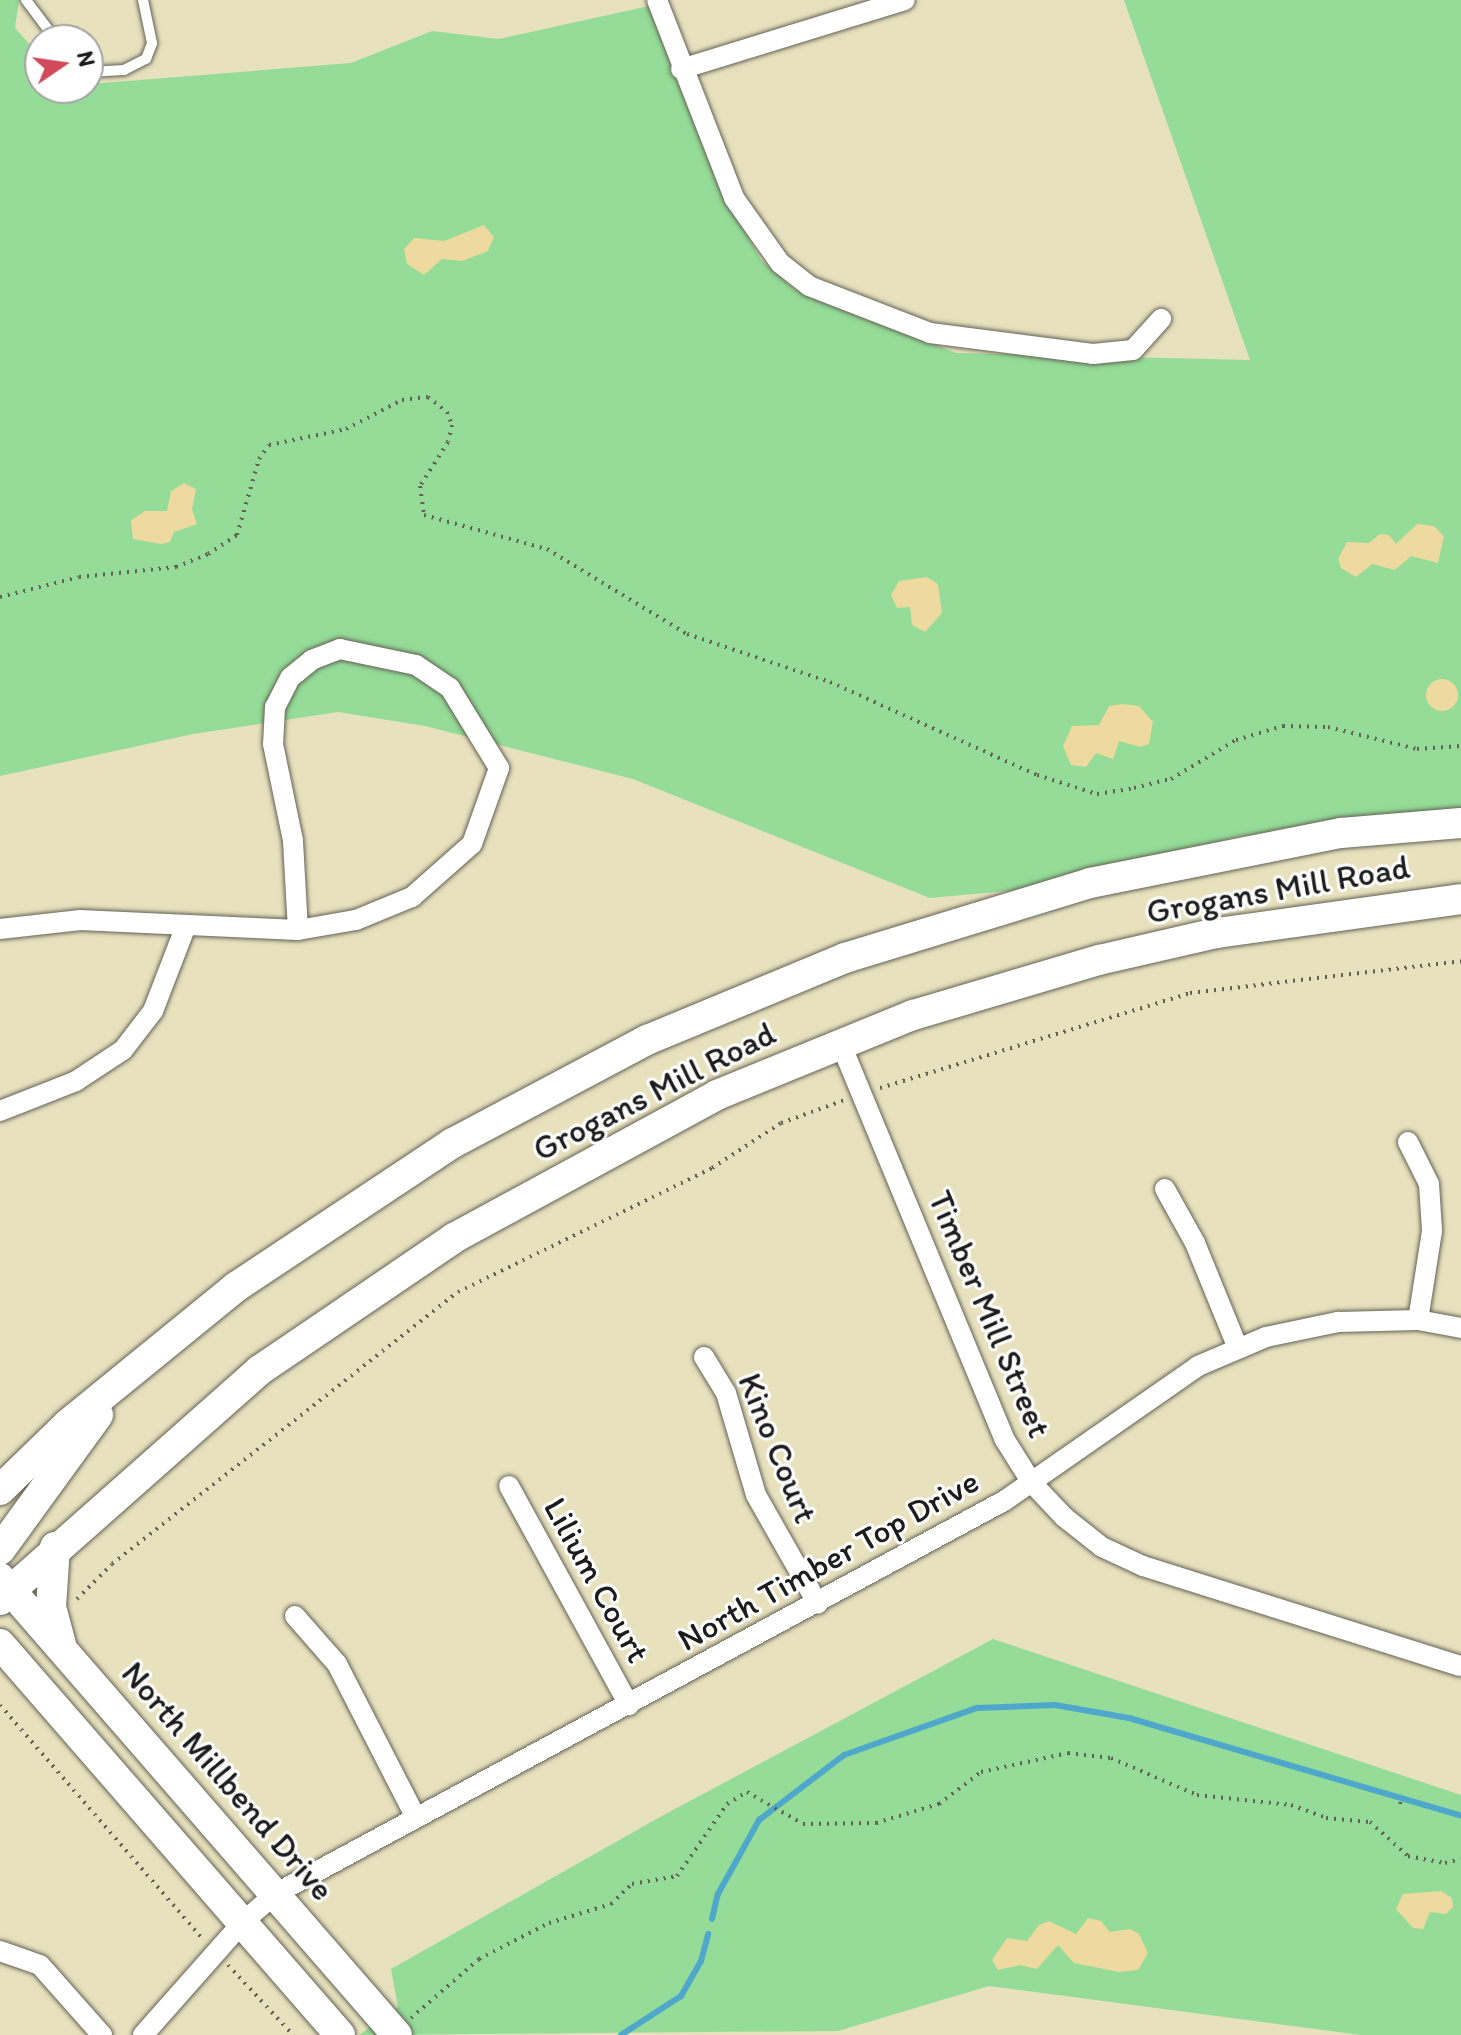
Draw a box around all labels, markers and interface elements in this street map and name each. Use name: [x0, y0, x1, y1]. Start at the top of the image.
north arrow: [24, 24, 104, 104]
text: N: [71, 49, 101, 69]
street label: Grogans Mill Road: [1143, 846, 1413, 932]
street label: Grogans Mill Road: [526, 1012, 782, 1170]
street label: Timber Mill Street: [920, 1185, 1060, 1443]
street label: Kino Court: [729, 1367, 827, 1529]
street label: North Timber Top Drive: [670, 1460, 986, 1660]
street label: Lilium Court: [535, 1490, 659, 1670]
street label: North Millbend Drive: [113, 1653, 343, 1909]

